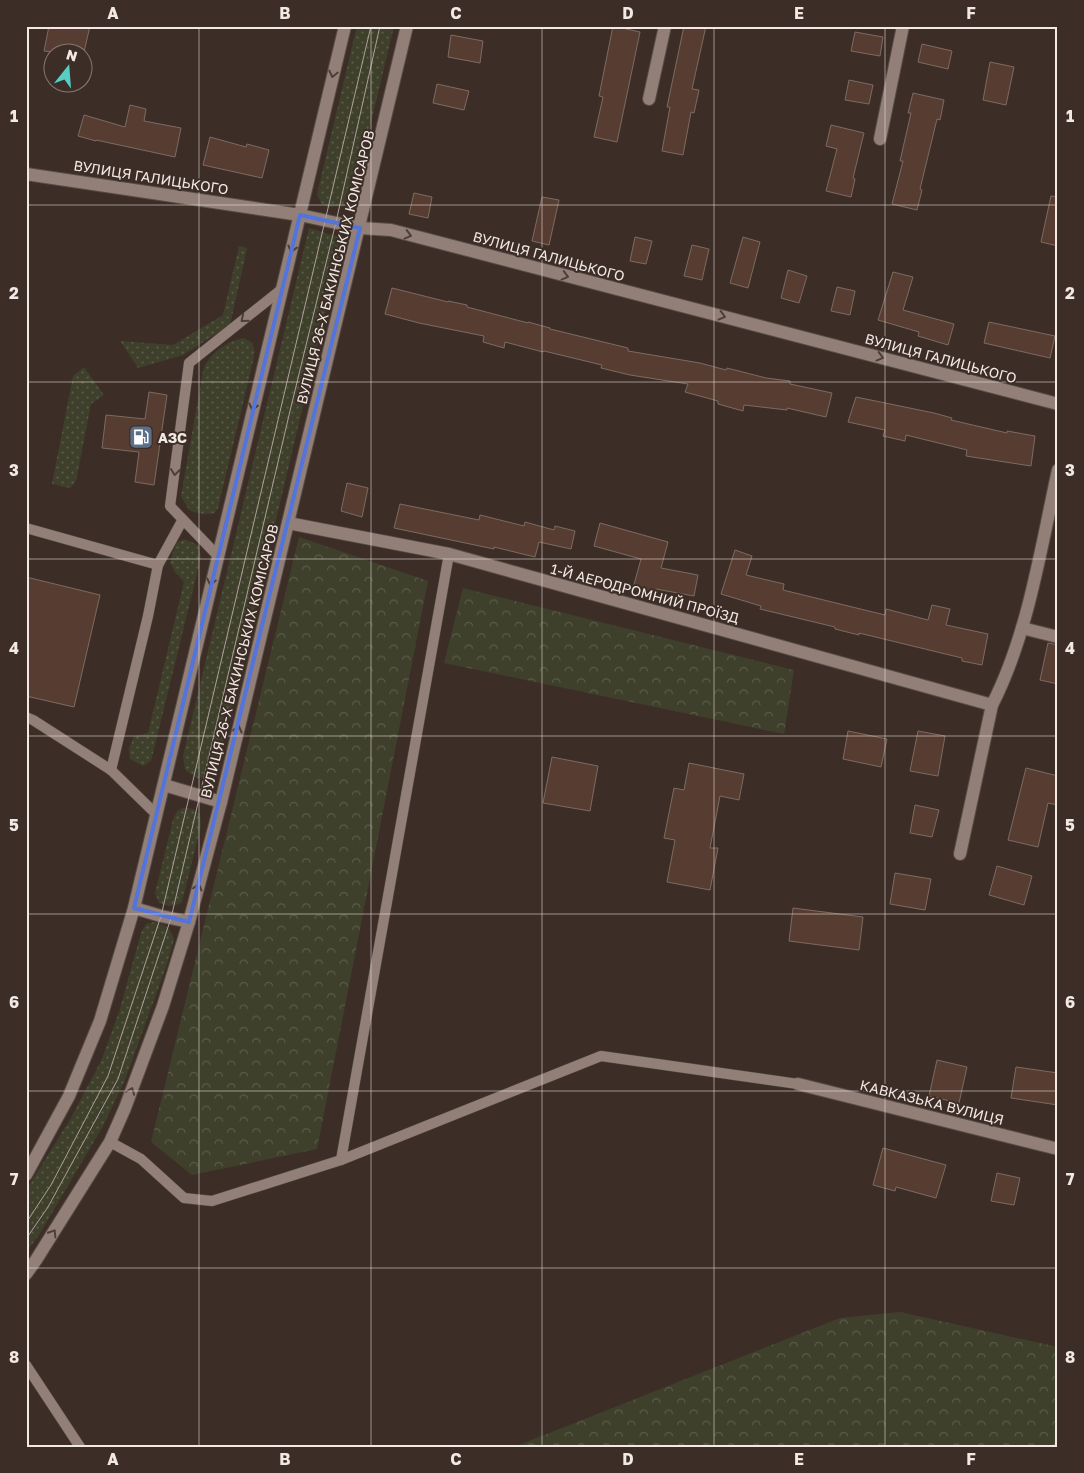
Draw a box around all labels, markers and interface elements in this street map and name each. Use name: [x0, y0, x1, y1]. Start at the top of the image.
text: A: [107, 3, 119, 23]
text: B: [279, 3, 291, 23]
text: C: [450, 3, 462, 23]
text: D: [622, 3, 634, 23]
text: E: [794, 3, 804, 23]
text: F: [966, 3, 976, 23]
north arrow: [42, 42, 92, 92]
text: N: [64, 45, 80, 65]
one-way arrow: [328, 69, 339, 78]
text: 1: [10, 106, 18, 126]
text: 1: [1066, 106, 1074, 126]
street label: ВУЛИЦЯ 26-Х БАКИНСЬКИХ КОМІСАРОВ: [293, 128, 377, 406]
street label: ВУЛИЦЯ ГАЛИЦЬКОГО: [72, 156, 230, 198]
street label: ВУЛИЦЯ ГАЛИЦЬКОГО: [471, 228, 627, 284]
one-way arrow: [403, 229, 411, 239]
one-way arrow: [287, 244, 297, 252]
one-way arrow: [560, 270, 569, 280]
text: 2: [9, 283, 19, 303]
text: 2: [1065, 283, 1075, 303]
one-way arrow: [718, 311, 726, 321]
one-way arrow: [241, 314, 250, 322]
street label: ВУЛИЦЯ ГАЛИЦЬКОГО: [863, 330, 1019, 386]
one-way arrow: [875, 352, 883, 362]
one-way arrow: [248, 402, 259, 411]
fuel station icon: АЗС: [128, 424, 154, 450]
place label: АЗС: [158, 429, 187, 446]
text: 3: [9, 460, 19, 480]
text: 3: [1065, 460, 1075, 480]
one-way arrow: [170, 467, 180, 476]
street label: ВУЛИЦЯ 26-Х БАКИНСЬКИХ КОМІСАРОВ: [197, 522, 281, 800]
street label: 1-Й АЕРОДРОМНИЙ ПРОЇЗД: [549, 560, 741, 626]
one-way arrow: [206, 577, 217, 586]
text: 4: [9, 638, 19, 658]
text: 4: [1065, 638, 1075, 658]
one-way arrow: [232, 725, 243, 734]
text: 5: [9, 815, 19, 835]
text: 5: [1065, 815, 1075, 835]
one-way arrow: [193, 883, 203, 892]
text: 6: [9, 992, 19, 1012]
text: 6: [1065, 992, 1075, 1012]
street label: КАВКАЗЬКА ВУЛИЦЯ: [858, 1076, 1006, 1128]
one-way arrow: [125, 1087, 136, 1096]
text: 7: [10, 1169, 19, 1189]
text: 7: [1066, 1169, 1075, 1189]
one-way arrow: [47, 1230, 57, 1239]
text: 8: [9, 1347, 19, 1367]
text: 8: [1065, 1347, 1075, 1367]
text: A: [107, 1449, 119, 1469]
text: B: [279, 1449, 291, 1469]
text: C: [450, 1449, 462, 1469]
text: D: [622, 1449, 634, 1469]
text: E: [794, 1449, 804, 1469]
text: F: [966, 1449, 976, 1469]

